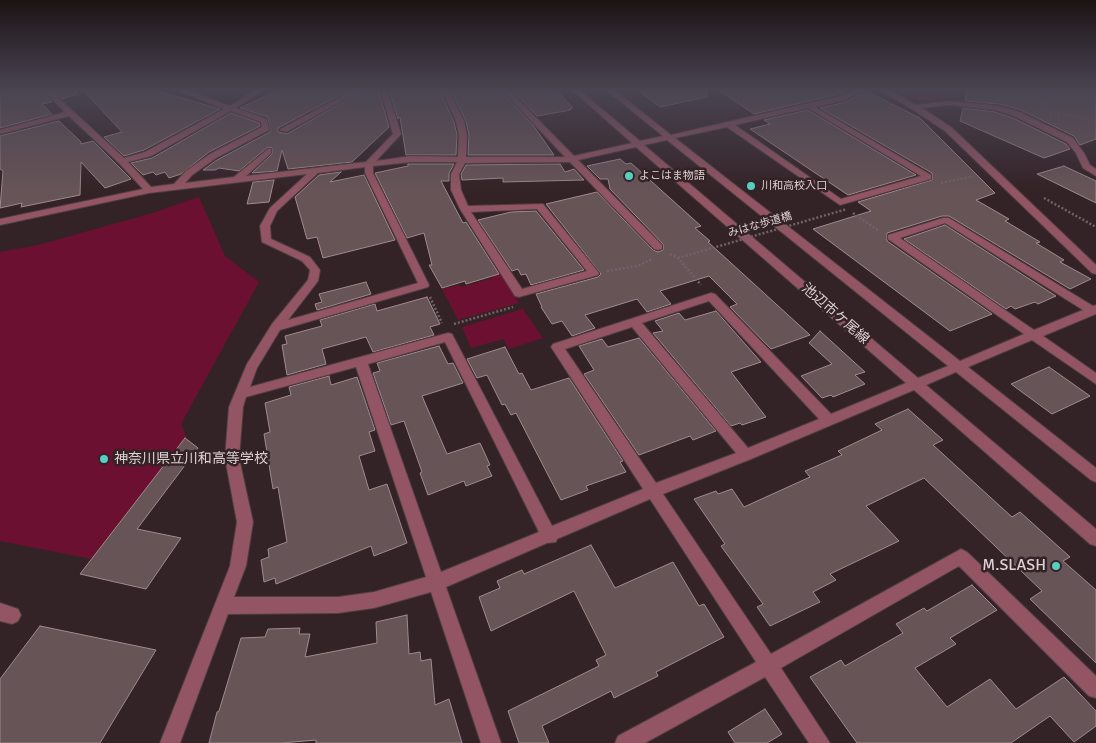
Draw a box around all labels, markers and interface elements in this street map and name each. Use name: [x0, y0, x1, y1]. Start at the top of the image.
place label: よこはま物語: [639, 169, 705, 183]
marker: よこはま物語: [623, 170, 635, 182]
place label: 川和高校入口: [761, 179, 827, 193]
marker: 川和高校入口: [745, 180, 757, 192]
street label: みはな歩道橋: [726, 210, 794, 240]
street label: 池辺市ケ尾線: [798, 280, 872, 348]
place label: 神奈川県立川和高等学校: [114, 451, 268, 467]
marker: 神奈川県立川和高等学校: [98, 453, 110, 465]
place label: M.SLASH: [982, 556, 1046, 576]
marker: M.SLASH: [1050, 560, 1062, 572]

